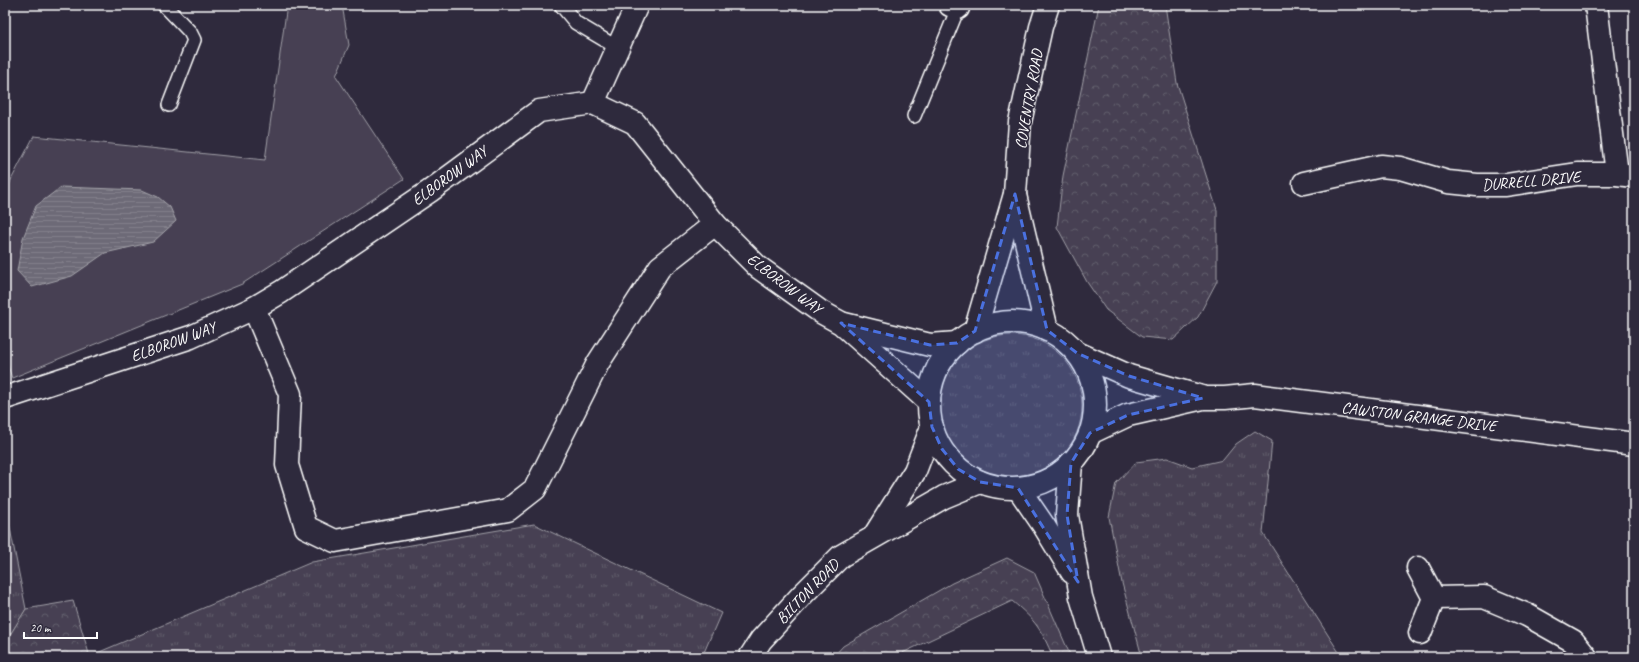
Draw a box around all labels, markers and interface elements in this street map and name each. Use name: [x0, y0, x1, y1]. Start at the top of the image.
street label: COVENTRY ROAD: [1010, 46, 1048, 150]
street label: ELBOROW WAY: [408, 141, 493, 210]
street label: DURRELL DRIVE: [1481, 167, 1584, 195]
street label: ELBOROW WAY: [743, 249, 827, 320]
street label: ELBOROW WAY: [128, 317, 220, 367]
street label: CAWSTON GRANGE DRIVE: [1340, 398, 1499, 437]
street label: BILTON ROAD: [772, 554, 845, 628]
scale bar: [24, 614, 97, 640]
text: 20 m: [30, 620, 52, 636]

